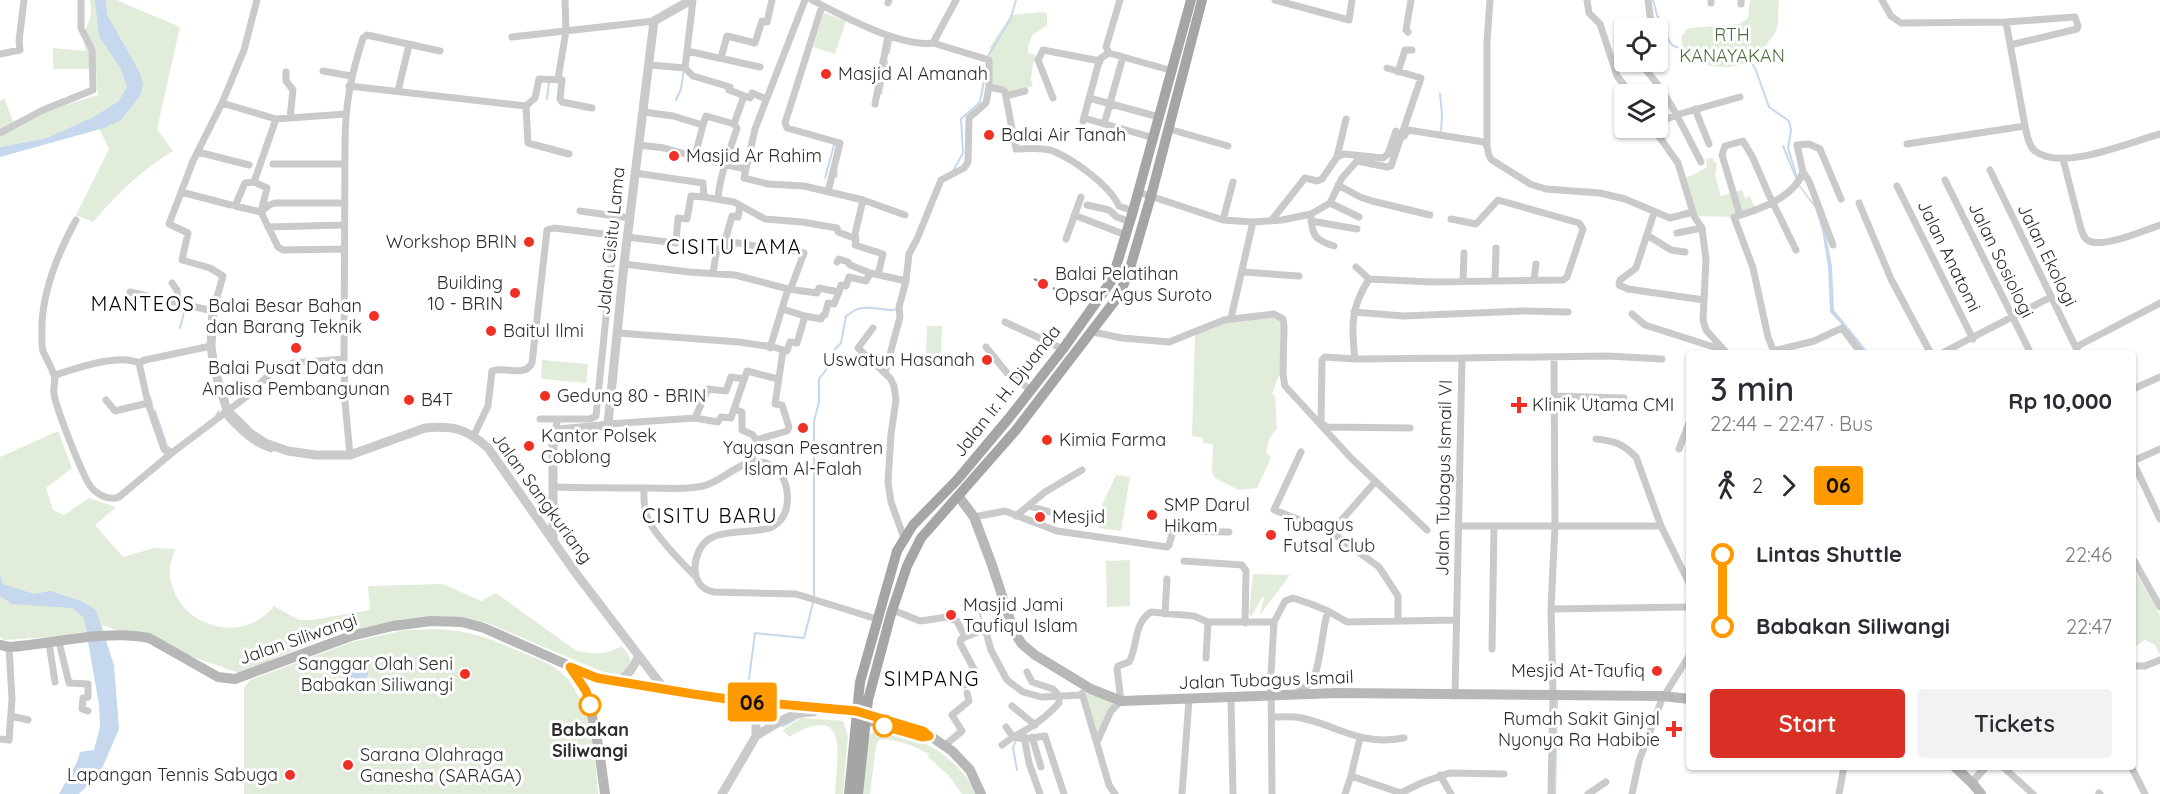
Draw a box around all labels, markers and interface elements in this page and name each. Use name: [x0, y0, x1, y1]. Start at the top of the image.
map controls: [1614, 18, 1668, 138]
button: locate: [1614, 18, 1668, 72]
park label: RTH KANAYAKAN: [1679, 23, 1785, 67]
place label: Masjid Al Amanah: [838, 62, 988, 85]
marker: Masjid Al Amanah: [819, 67, 833, 81]
button: layers: [1614, 84, 1668, 138]
place label: Balai Air Tanah: [1001, 123, 1126, 146]
marker: Balai Air Tanah: [982, 128, 996, 142]
place label: Masjid Ar Rahim: [686, 144, 822, 167]
marker: Masjid Ar Rahim: [667, 149, 681, 163]
street label: Jalan Cisitu Lama: [591, 166, 630, 316]
street label: Jalan Anatomi: [1912, 196, 1986, 316]
street label: Jalan Sosiologi: [1964, 198, 2039, 321]
street label: Jalan Ekologi: [2013, 199, 2082, 310]
place label: Workshop BRIN: [386, 230, 517, 253]
district label: CISITU LAMA: [666, 234, 802, 259]
marker: Workshop BRIN: [522, 235, 536, 249]
place label: Balai Pelatihan Opsar Agus Suroto: [1055, 262, 1212, 306]
place label: Building 10 - BRIN: [427, 271, 503, 315]
marker: Balai Pelatihan Opsar Agus Suroto: [1036, 277, 1050, 291]
marker: Building 10 - BRIN: [508, 286, 522, 300]
district label: MANTEOS: [91, 291, 195, 316]
place label: Balai Besar Bahan dan Barang Teknik: [206, 294, 362, 338]
marker: Balai Besar Bahan dan Barang Teknik: [367, 309, 381, 323]
place label: Baitul Ilmi: [503, 319, 584, 342]
street label: Jalan Ir. H. Djuanda: [948, 320, 1065, 461]
marker: Baitul Ilmi: [484, 324, 498, 338]
marker: Balai Pusat Data dan Analisa Pembangunan: [289, 341, 303, 355]
place label: Uswatun Hasanah: [823, 348, 975, 371]
marker: Uswatun Hasanah: [980, 353, 994, 367]
place label: Balai Pusat Data dan Analisa Pembangunan: [202, 356, 390, 400]
text: 3 min: [1710, 368, 1794, 409]
street label: Jalan Tubagus Ismail VI: [1430, 379, 1457, 577]
place label: Gedung 80 - BRIN: [557, 384, 706, 407]
text: Rp 10,000: [2008, 387, 2112, 415]
place label: B4T: [421, 388, 453, 411]
marker: Gedung 80 - BRIN: [538, 389, 552, 403]
marker: B4T: [402, 393, 416, 407]
place label: Klinik Utama CMI: [1532, 393, 1674, 416]
marker: Klinik Utama CMI: [1510, 396, 1528, 414]
text: 22:44 – 22:47 · Bus: [1710, 411, 1873, 436]
marker: Yayasan Pesantren Islam Al-Falah: [796, 421, 810, 435]
place label: Kantor Polsek Coblong: [541, 424, 657, 468]
street label: Jalan Sangkuriang: [487, 427, 598, 568]
place label: Kimia Farma: [1059, 428, 1166, 451]
marker: Kimia Farma: [1040, 433, 1054, 447]
place label: Yayasan Pesantren Islam Al-Falah: [723, 436, 883, 480]
marker: Kantor Polsek Coblong: [522, 439, 536, 453]
icon: walk: [1710, 469, 1743, 502]
icon: forward: [1772, 469, 1805, 502]
text: 06: [1826, 472, 1851, 498]
text: 2: [1752, 473, 1763, 498]
place label: SMP Darul Hikam: [1164, 493, 1250, 537]
district label: CISITU BARU: [642, 503, 778, 528]
place label: Mesjid: [1052, 505, 1105, 528]
marker: SMP Darul Hikam: [1145, 508, 1159, 522]
marker: Mesjid: [1033, 510, 1047, 524]
place label: Tubagus Futsal Club: [1283, 513, 1375, 557]
marker: Tubagus Futsal Club: [1264, 528, 1278, 542]
text: Lintas Shuttle: [1756, 540, 1902, 568]
text: 22:46: [2065, 542, 2112, 567]
place label: Masjid Jami Taufiqul Islam: [963, 593, 1078, 637]
street label: Jalan Siliwangi: [236, 608, 360, 670]
marker: Masjid Jami Taufiqul Islam: [944, 608, 958, 622]
text: Babakan Siliwangi: [1756, 612, 1950, 640]
text: 22:47: [2066, 614, 2112, 639]
place label: Sanggar Olah Seni Babakan Siliwangi: [298, 652, 453, 696]
place label: Mesjid At-Taufiq: [1511, 659, 1645, 682]
marker: Mesjid At-Taufiq: [1650, 664, 1664, 678]
street label: Jalan Tubagus Ismail: [1178, 665, 1354, 694]
district label: SIMPANG: [884, 666, 980, 691]
marker: Sanggar Olah Seni Babakan Siliwangi: [458, 667, 472, 681]
line badge: 06: [725, 682, 779, 722]
text: 06: [740, 689, 764, 715]
button: Start: [1710, 689, 1905, 758]
button: Tickets: [1917, 689, 2112, 758]
marker: Babakan Siliwangi: [579, 694, 601, 716]
place label: Rumah Sakit Ginjal Nyonya Ra Habibie: [1498, 707, 1660, 751]
unlabelled marker: [873, 715, 895, 737]
place label: Babakan Siliwangi: [551, 718, 629, 762]
marker: Rumah Sakit Ginjal Nyonya Ra Habibie: [1665, 720, 1683, 738]
place label: Sarana Olahraga Ganesha (SARAGA): [360, 743, 522, 787]
marker: Sarana Olahraga Ganesha (SARAGA): [341, 758, 355, 772]
place label: Lapangan Tennis Sabuga: [67, 763, 278, 786]
marker: Lapangan Tennis Sabuga: [283, 768, 297, 782]

